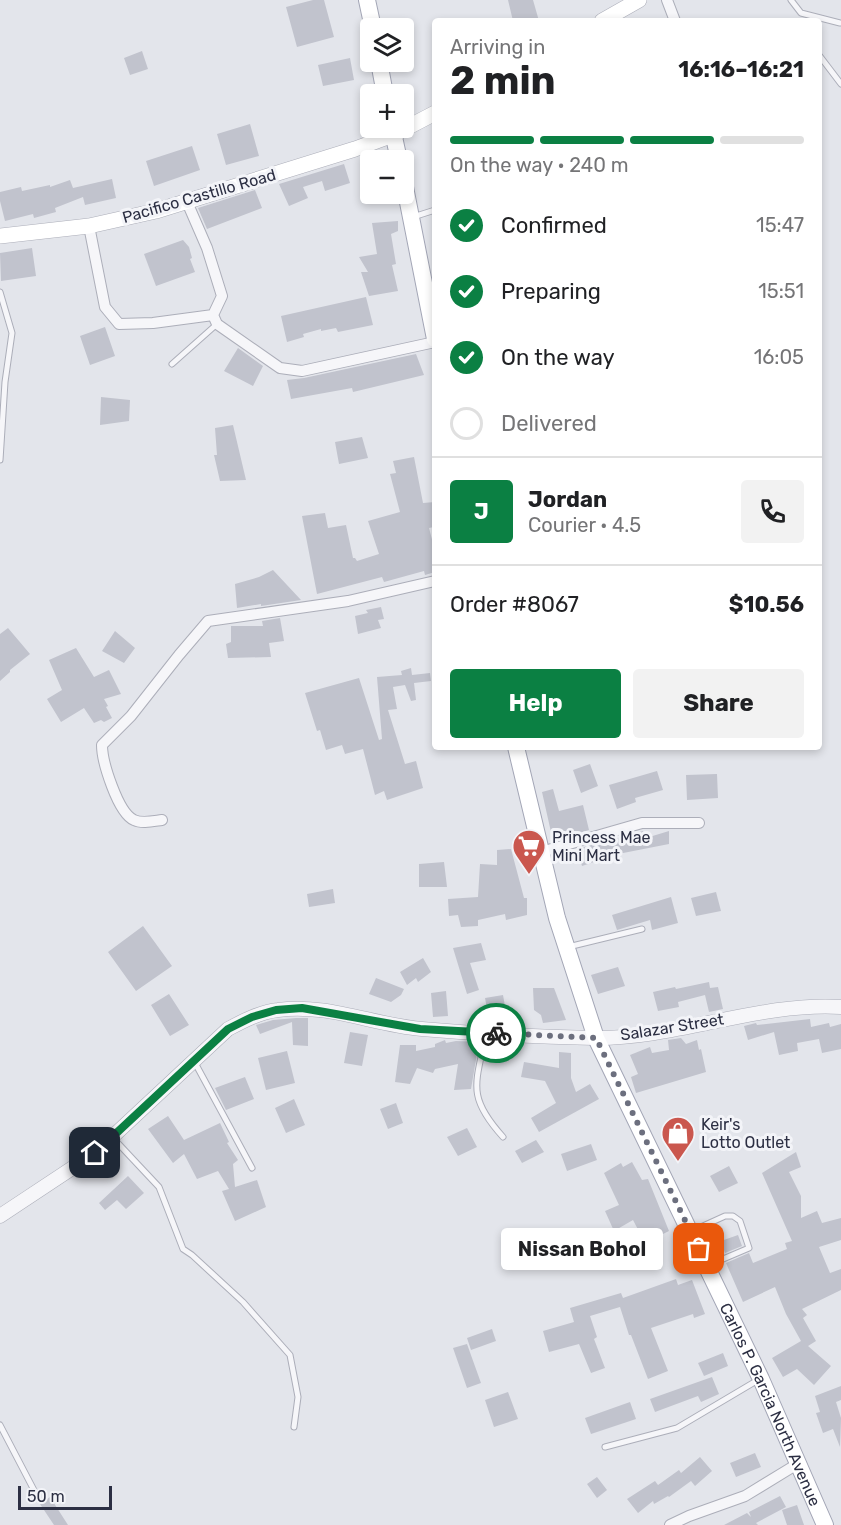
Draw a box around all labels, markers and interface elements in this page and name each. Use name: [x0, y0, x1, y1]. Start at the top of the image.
map controls: [360, 18, 414, 204]
button: layers: [360, 18, 414, 72]
text: Arriving in: [450, 35, 545, 59]
text: 16:16–16:21: [678, 56, 804, 83]
text: 2 min: [450, 58, 556, 104]
button: +: [360, 84, 414, 138]
button: −: [360, 150, 414, 204]
text: On the way · 240 m: [450, 153, 629, 177]
street label: Pacifico Castillo Road: [120, 165, 278, 227]
icon: check: [450, 209, 483, 242]
text: Confirmed: [501, 212, 607, 239]
text: 15:47: [756, 213, 804, 237]
icon: check: [450, 275, 483, 308]
text: Preparing: [501, 278, 601, 305]
text: 15:51: [758, 279, 804, 303]
icon: check: [450, 341, 483, 374]
text: On the way: [501, 344, 615, 371]
text: 16:05: [754, 345, 804, 369]
text: Delivered: [501, 410, 597, 437]
button: phone: [741, 480, 804, 543]
text: Jordan: [528, 486, 607, 513]
text: J: [474, 498, 489, 525]
text: Courier · 4.5: [528, 513, 641, 537]
text: Order #8067: [450, 591, 579, 618]
text: $10.56: [729, 591, 804, 618]
button: Help: [450, 669, 621, 738]
button: Share: [633, 669, 804, 738]
supermarket icon: Princess Mae Mini Mart: [511, 828, 547, 875]
place label: Princess Mae Mini Mart: [552, 828, 650, 865]
courier: [466, 1003, 526, 1063]
street label: Salazar Street: [619, 1009, 725, 1045]
icon: bike: [480, 1017, 513, 1050]
shop icon: Keir's Lotto Outlet: [660, 1115, 696, 1162]
place label: Keir's Lotto Outlet: [701, 1115, 790, 1152]
pin: [69, 1127, 120, 1178]
icon: home: [78, 1136, 111, 1169]
pin: [673, 1223, 724, 1274]
callout: Nissan Bohol: [501, 1228, 663, 1270]
icon: bag: [682, 1232, 715, 1265]
text: Nissan Bohol: [518, 1237, 646, 1261]
street label: Carlos P. Garcia North Avenue: [716, 1300, 825, 1509]
scale bar: [18, 1483, 112, 1510]
text: 50 m: [27, 1487, 65, 1506]

